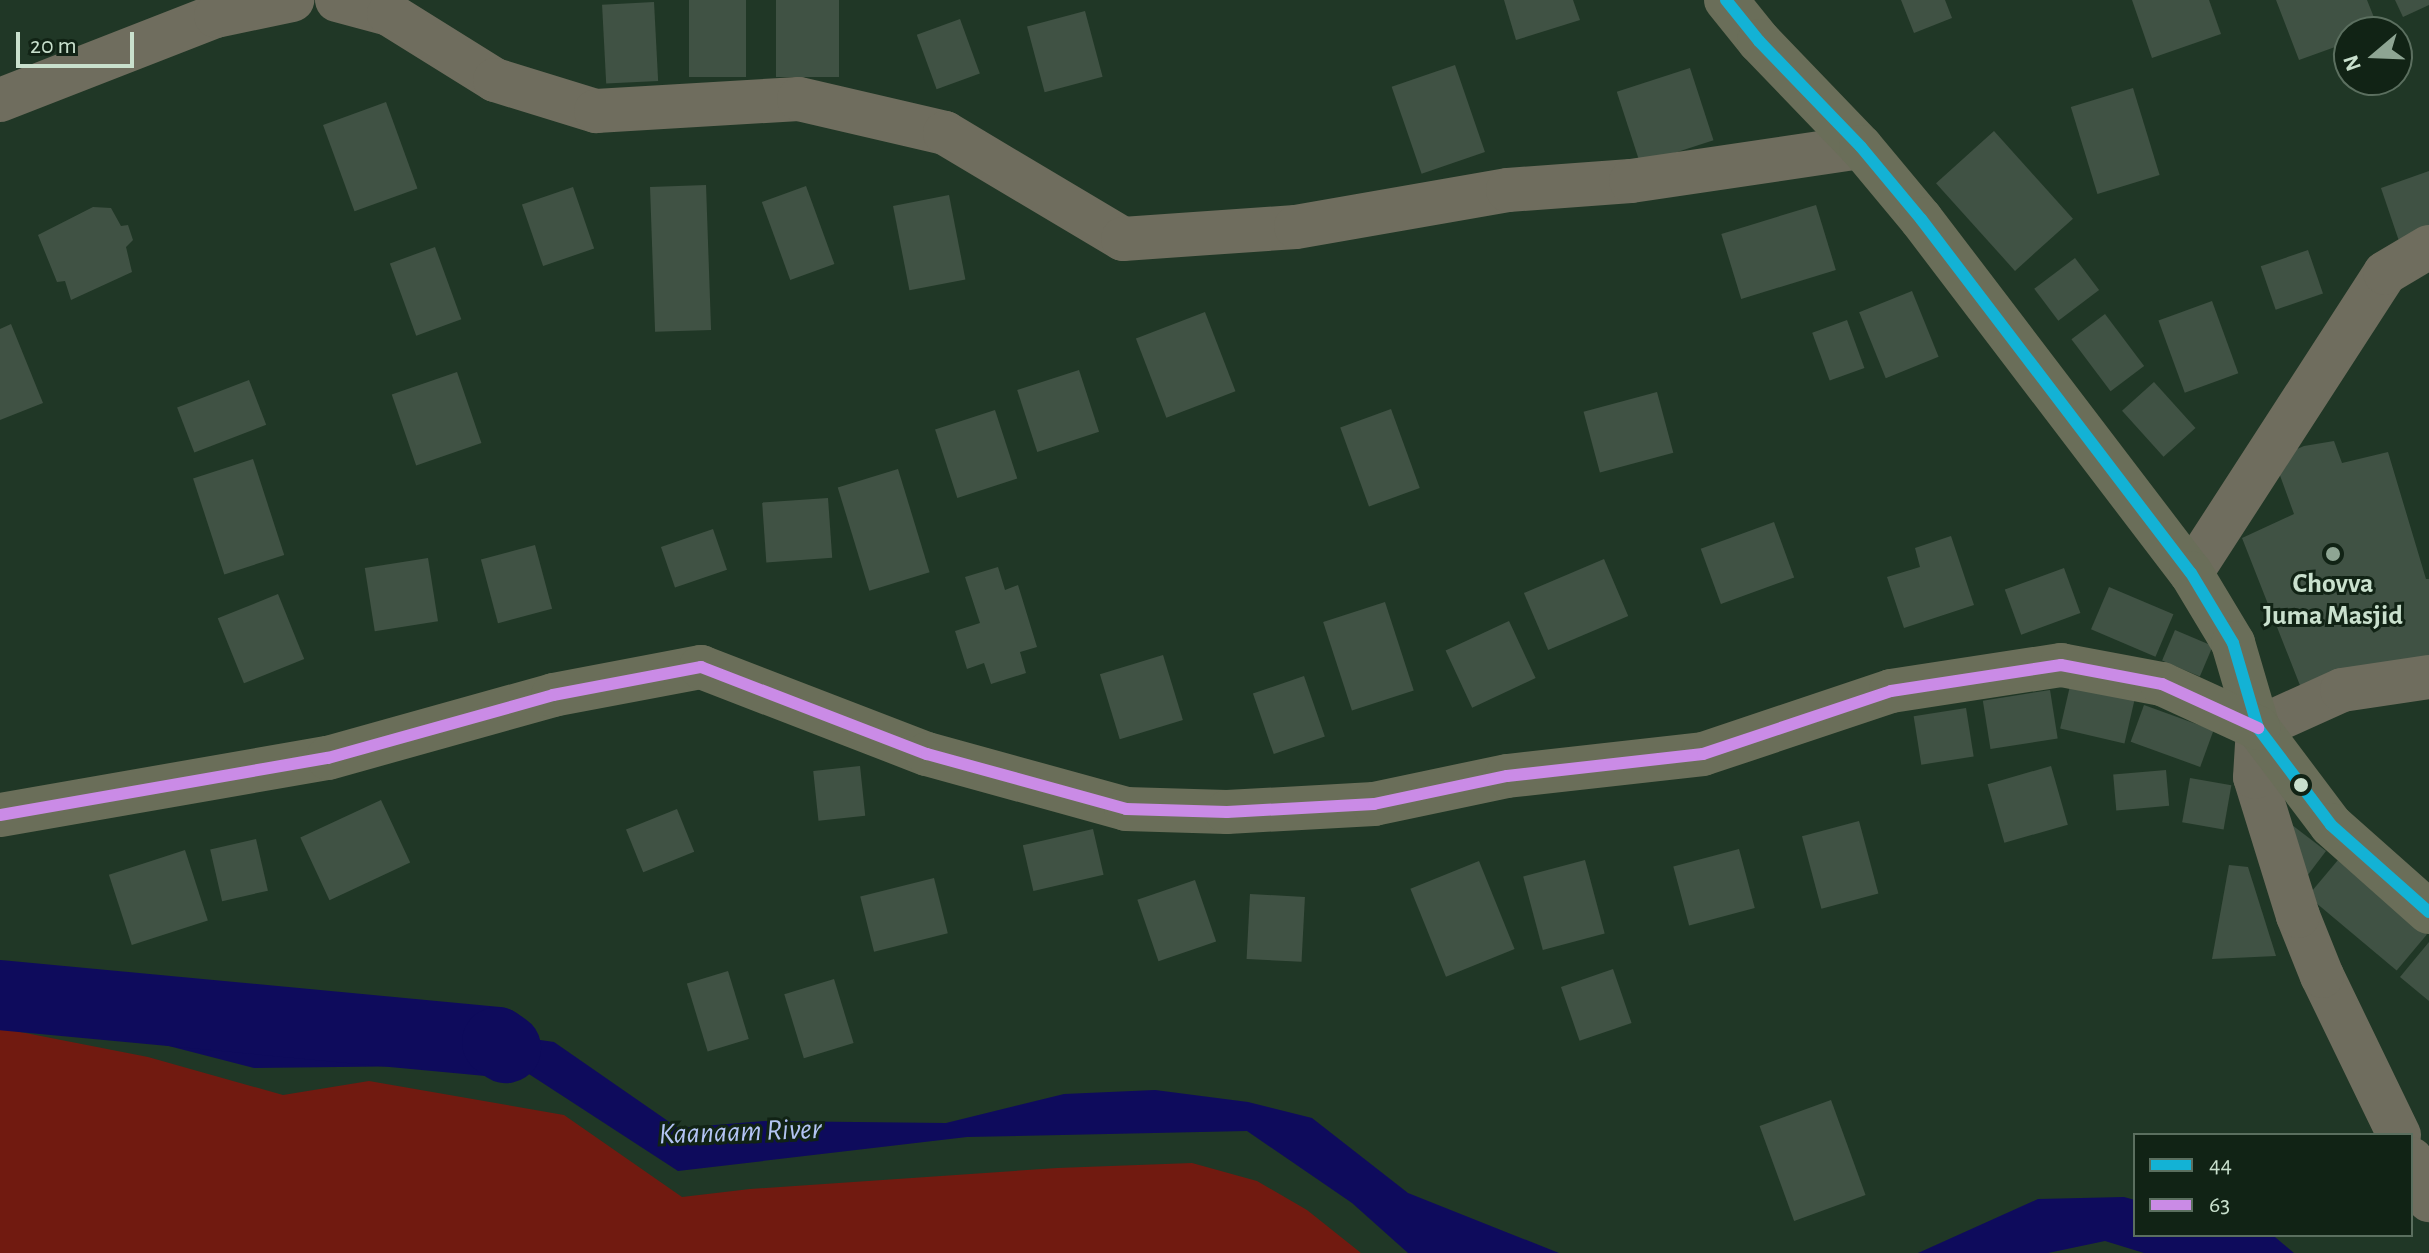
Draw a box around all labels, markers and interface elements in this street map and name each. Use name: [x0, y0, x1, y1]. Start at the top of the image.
scale bar: [20, 16, 138, 66]
north arrow: [2333, 16, 2413, 96]
text: 20 m: [30, 34, 77, 58]
text: N: [2339, 52, 2365, 74]
marker: Chovva Juma Masjid: [2324, 545, 2342, 563]
place label: Chovva Juma Masjid: [2263, 567, 2403, 633]
unlabelled marker: [2293, 777, 2309, 793]
water label: Kaanaam River: [658, 1111, 822, 1153]
legend: [2133, 1133, 2413, 1237]
text: 44: [2209, 1153, 2232, 1177]
text: 63: [2209, 1193, 2230, 1217]

